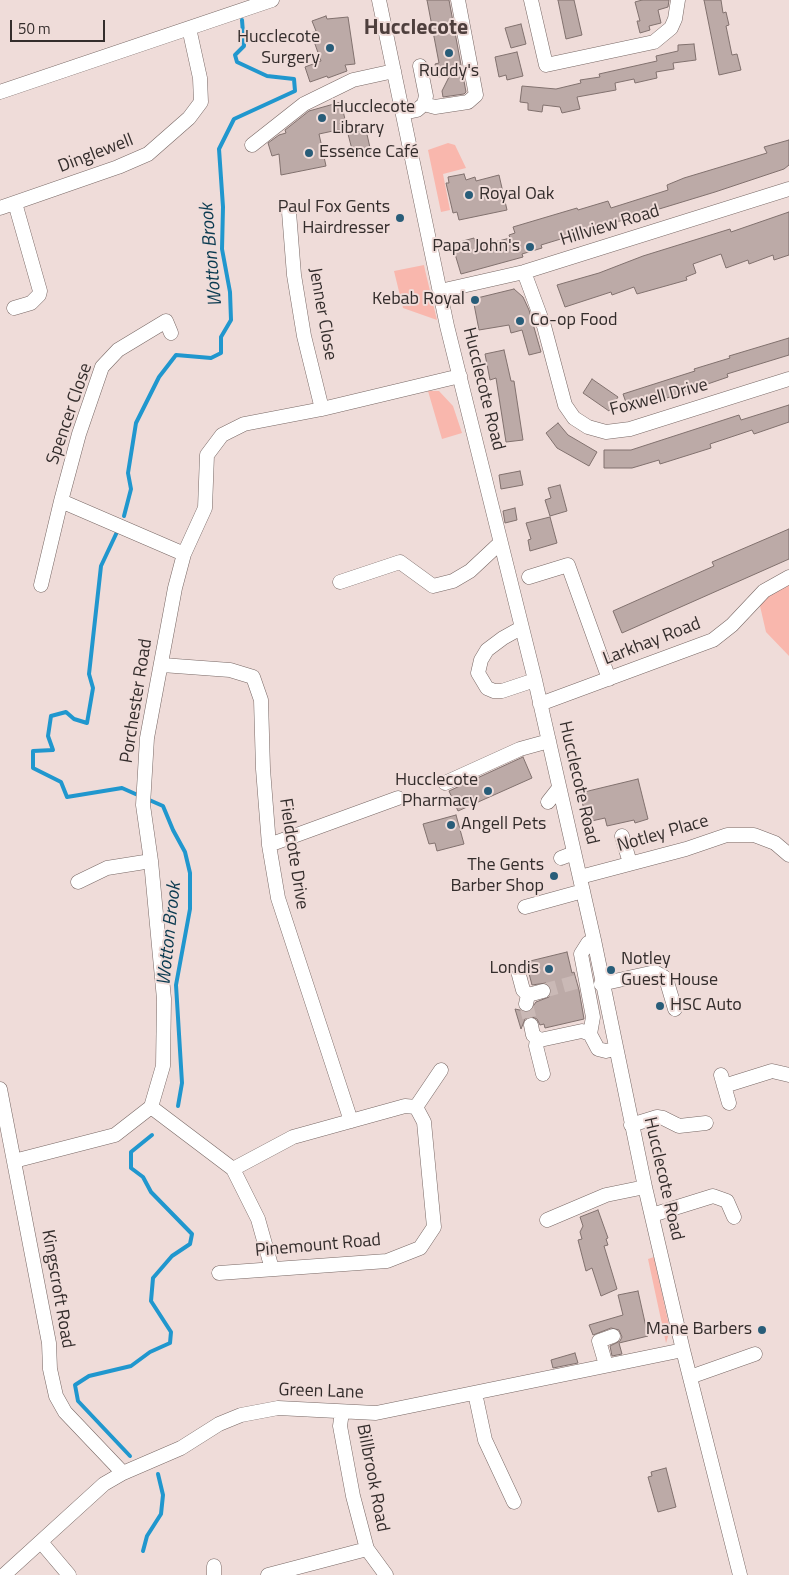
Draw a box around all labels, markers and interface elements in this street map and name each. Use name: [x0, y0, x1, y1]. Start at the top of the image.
scale bar: [12, 10, 108, 42]
district label: Hucclecote: [364, 16, 468, 42]
text: 50 m: [18, 17, 51, 40]
place label: Hucclecote Surgery: [237, 27, 320, 70]
marker: Hucclecote Surgery: [324, 42, 336, 54]
marker: Ruddy's: [443, 47, 455, 59]
place label: Ruddy's: [419, 61, 479, 83]
place label: Hucclecote Library: [332, 97, 415, 140]
marker: Hucclecote Library: [316, 112, 328, 124]
street label: Dinglewell: [55, 130, 137, 178]
place label: Essence Café: [319, 142, 419, 164]
marker: Essence Café: [303, 147, 315, 159]
place label: Royal Oak: [479, 184, 554, 206]
marker: Royal Oak: [463, 189, 475, 201]
place label: Paul Fox Gents Hairdresser: [278, 197, 390, 240]
street label: Hillview Road: [558, 201, 662, 251]
water label: Wotton Brook: [196, 202, 228, 308]
marker: Paul Fox Gents Hairdresser: [394, 212, 406, 224]
place label: Papa John's: [432, 236, 520, 258]
marker: Papa John's: [524, 241, 536, 253]
street label: Jenner Close: [303, 266, 341, 362]
place label: Kebab Royal: [372, 289, 465, 311]
marker: Kebab Royal: [469, 294, 481, 306]
place label: Co-op Food: [530, 310, 618, 332]
marker: Co-op Food: [514, 315, 526, 327]
street label: Hucclecote Road: [457, 325, 509, 453]
street label: Spencer Close: [43, 360, 97, 468]
street label: Foxwell Drive: [607, 375, 711, 421]
street label: Larkhay Road: [600, 614, 704, 670]
street label: Porchester Road: [117, 637, 157, 765]
street label: Hucclecote Road: [553, 719, 603, 847]
place label: Hucclecote Pharmacy: [395, 770, 478, 812]
marker: Hucclecote Pharmacy: [482, 785, 494, 797]
street label: Fieldcote Drive: [274, 797, 312, 911]
street label: Notley Place: [615, 811, 711, 857]
place label: Angell Pets: [461, 814, 546, 836]
marker: Angell Pets: [445, 819, 457, 831]
place label: The Gents Barber Shop: [451, 855, 544, 898]
marker: The Gents Barber Shop: [548, 870, 560, 882]
water label: Wotton Brook: [153, 881, 187, 987]
place label: Notley Guest House: [621, 949, 718, 992]
place label: Londis: [489, 958, 539, 980]
marker: Londis: [543, 963, 555, 975]
marker: Notley Guest House: [605, 964, 617, 976]
place label: HSC Auto: [670, 995, 742, 1017]
marker: HSC Auto: [654, 1000, 666, 1012]
street label: Hucclecote Road: [638, 1115, 688, 1243]
street label: Kingscroft Road: [36, 1228, 78, 1350]
street label: Pinemount Road: [254, 1230, 382, 1262]
place label: Mane Barbers: [646, 1319, 752, 1341]
marker: Mane Barbers: [756, 1324, 768, 1336]
street label: Green Lane: [278, 1380, 364, 1404]
street label: Billbrook Road: [351, 1422, 393, 1534]

